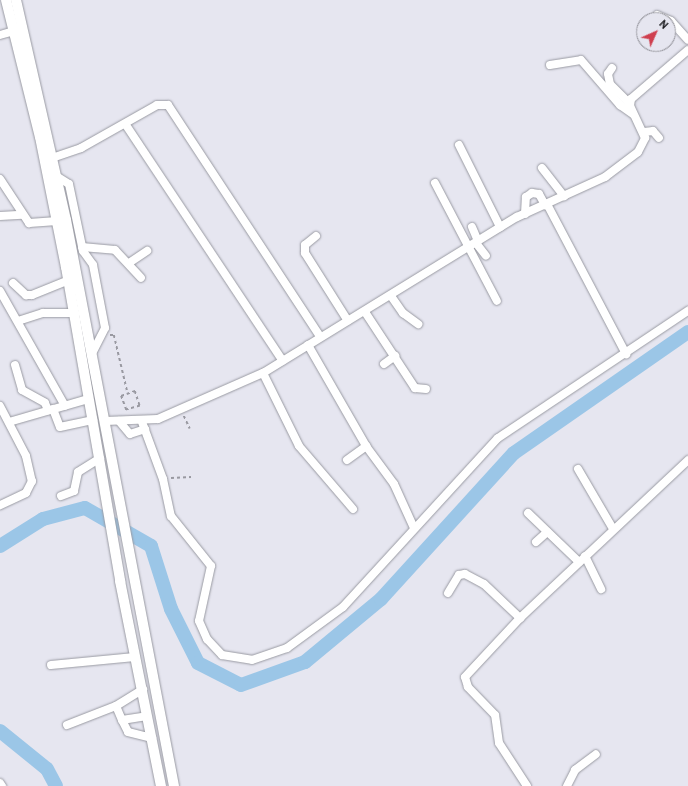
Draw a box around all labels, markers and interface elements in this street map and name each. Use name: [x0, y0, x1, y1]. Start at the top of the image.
north arrow: [636, 12, 676, 52]
text: N: [656, 17, 671, 32]

